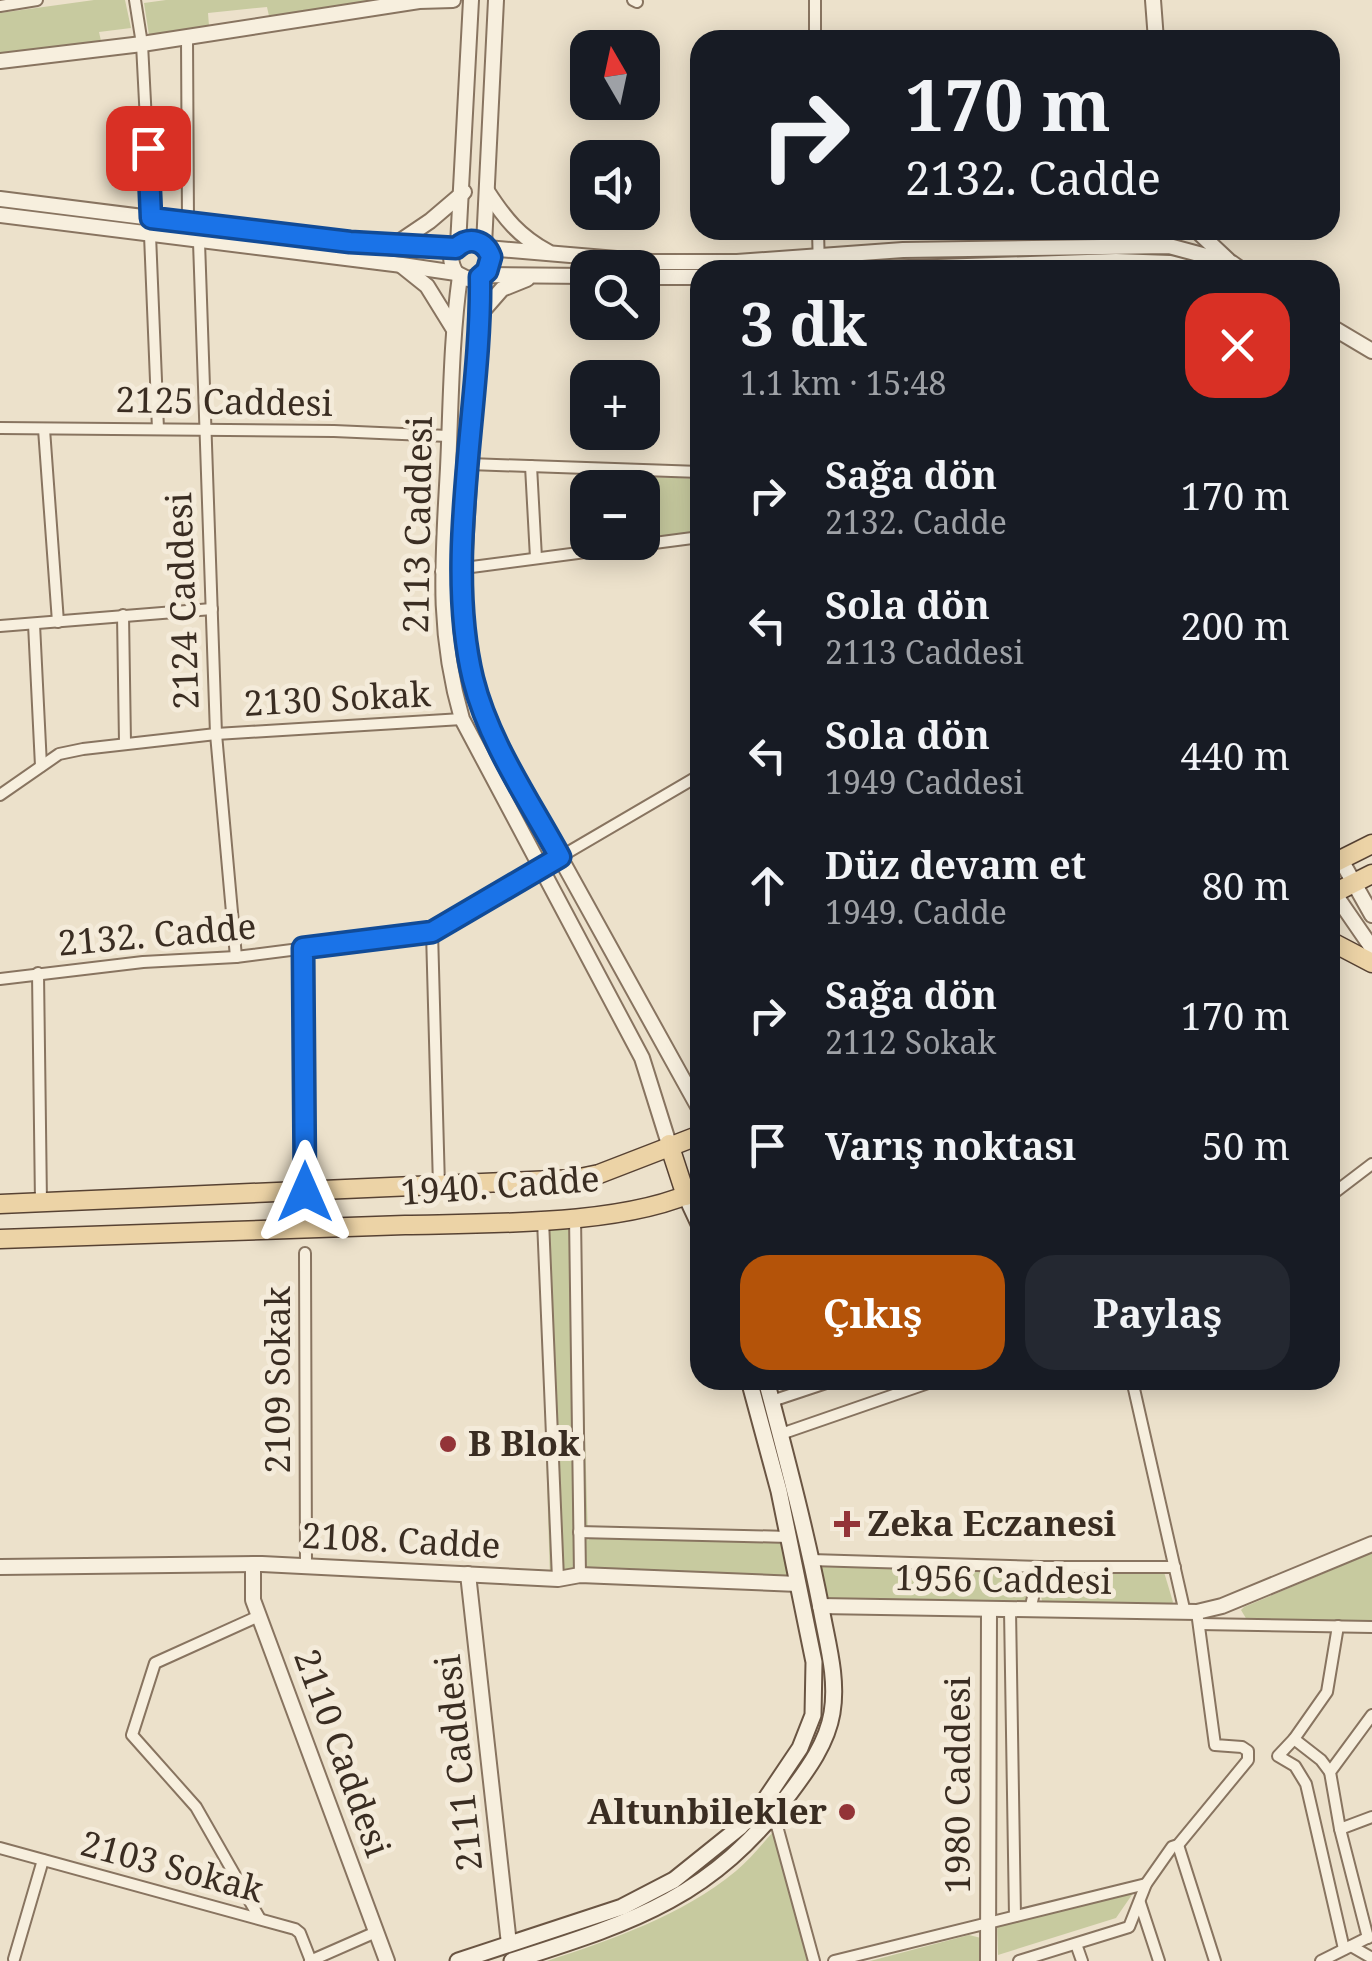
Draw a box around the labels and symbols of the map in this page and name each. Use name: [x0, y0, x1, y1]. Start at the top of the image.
north arrow: [570, 30, 660, 120]
pin: [106, 106, 191, 191]
street label: 2125 Caddesi: [115, 375, 333, 426]
street label: 2113 Caddesi: [391, 416, 442, 634]
street label: 2124 Caddesi: [154, 492, 209, 710]
street label: 2130 Sokak: [242, 669, 432, 726]
street label: 2132. Cadde: [56, 901, 258, 966]
position arrow: [253, 1140, 357, 1244]
street label: 1940. Cadde: [399, 1154, 601, 1215]
street label: 2109 Sokak: [253, 1286, 300, 1474]
place label: B Blok: [468, 1419, 581, 1466]
marker: B Blok: [437, 1433, 459, 1455]
place label: Zeka Eczanesi: [867, 1499, 1116, 1546]
street label: 2108. Cadde: [300, 1511, 502, 1568]
marker: Zeka Eczanesi: [836, 1513, 858, 1535]
street label: 1956 Caddesi: [894, 1553, 1112, 1604]
street label: 2110 Caddesi: [284, 1642, 403, 1863]
street label: 2111 Caddesi: [423, 1653, 492, 1874]
street label: 1980 Caddesi: [933, 1676, 980, 1894]
place label: Altunbilekler: [587, 1787, 827, 1834]
marker: Altunbilekler: [836, 1801, 858, 1823]
street label: 2103 Sokak: [76, 1819, 269, 1913]

